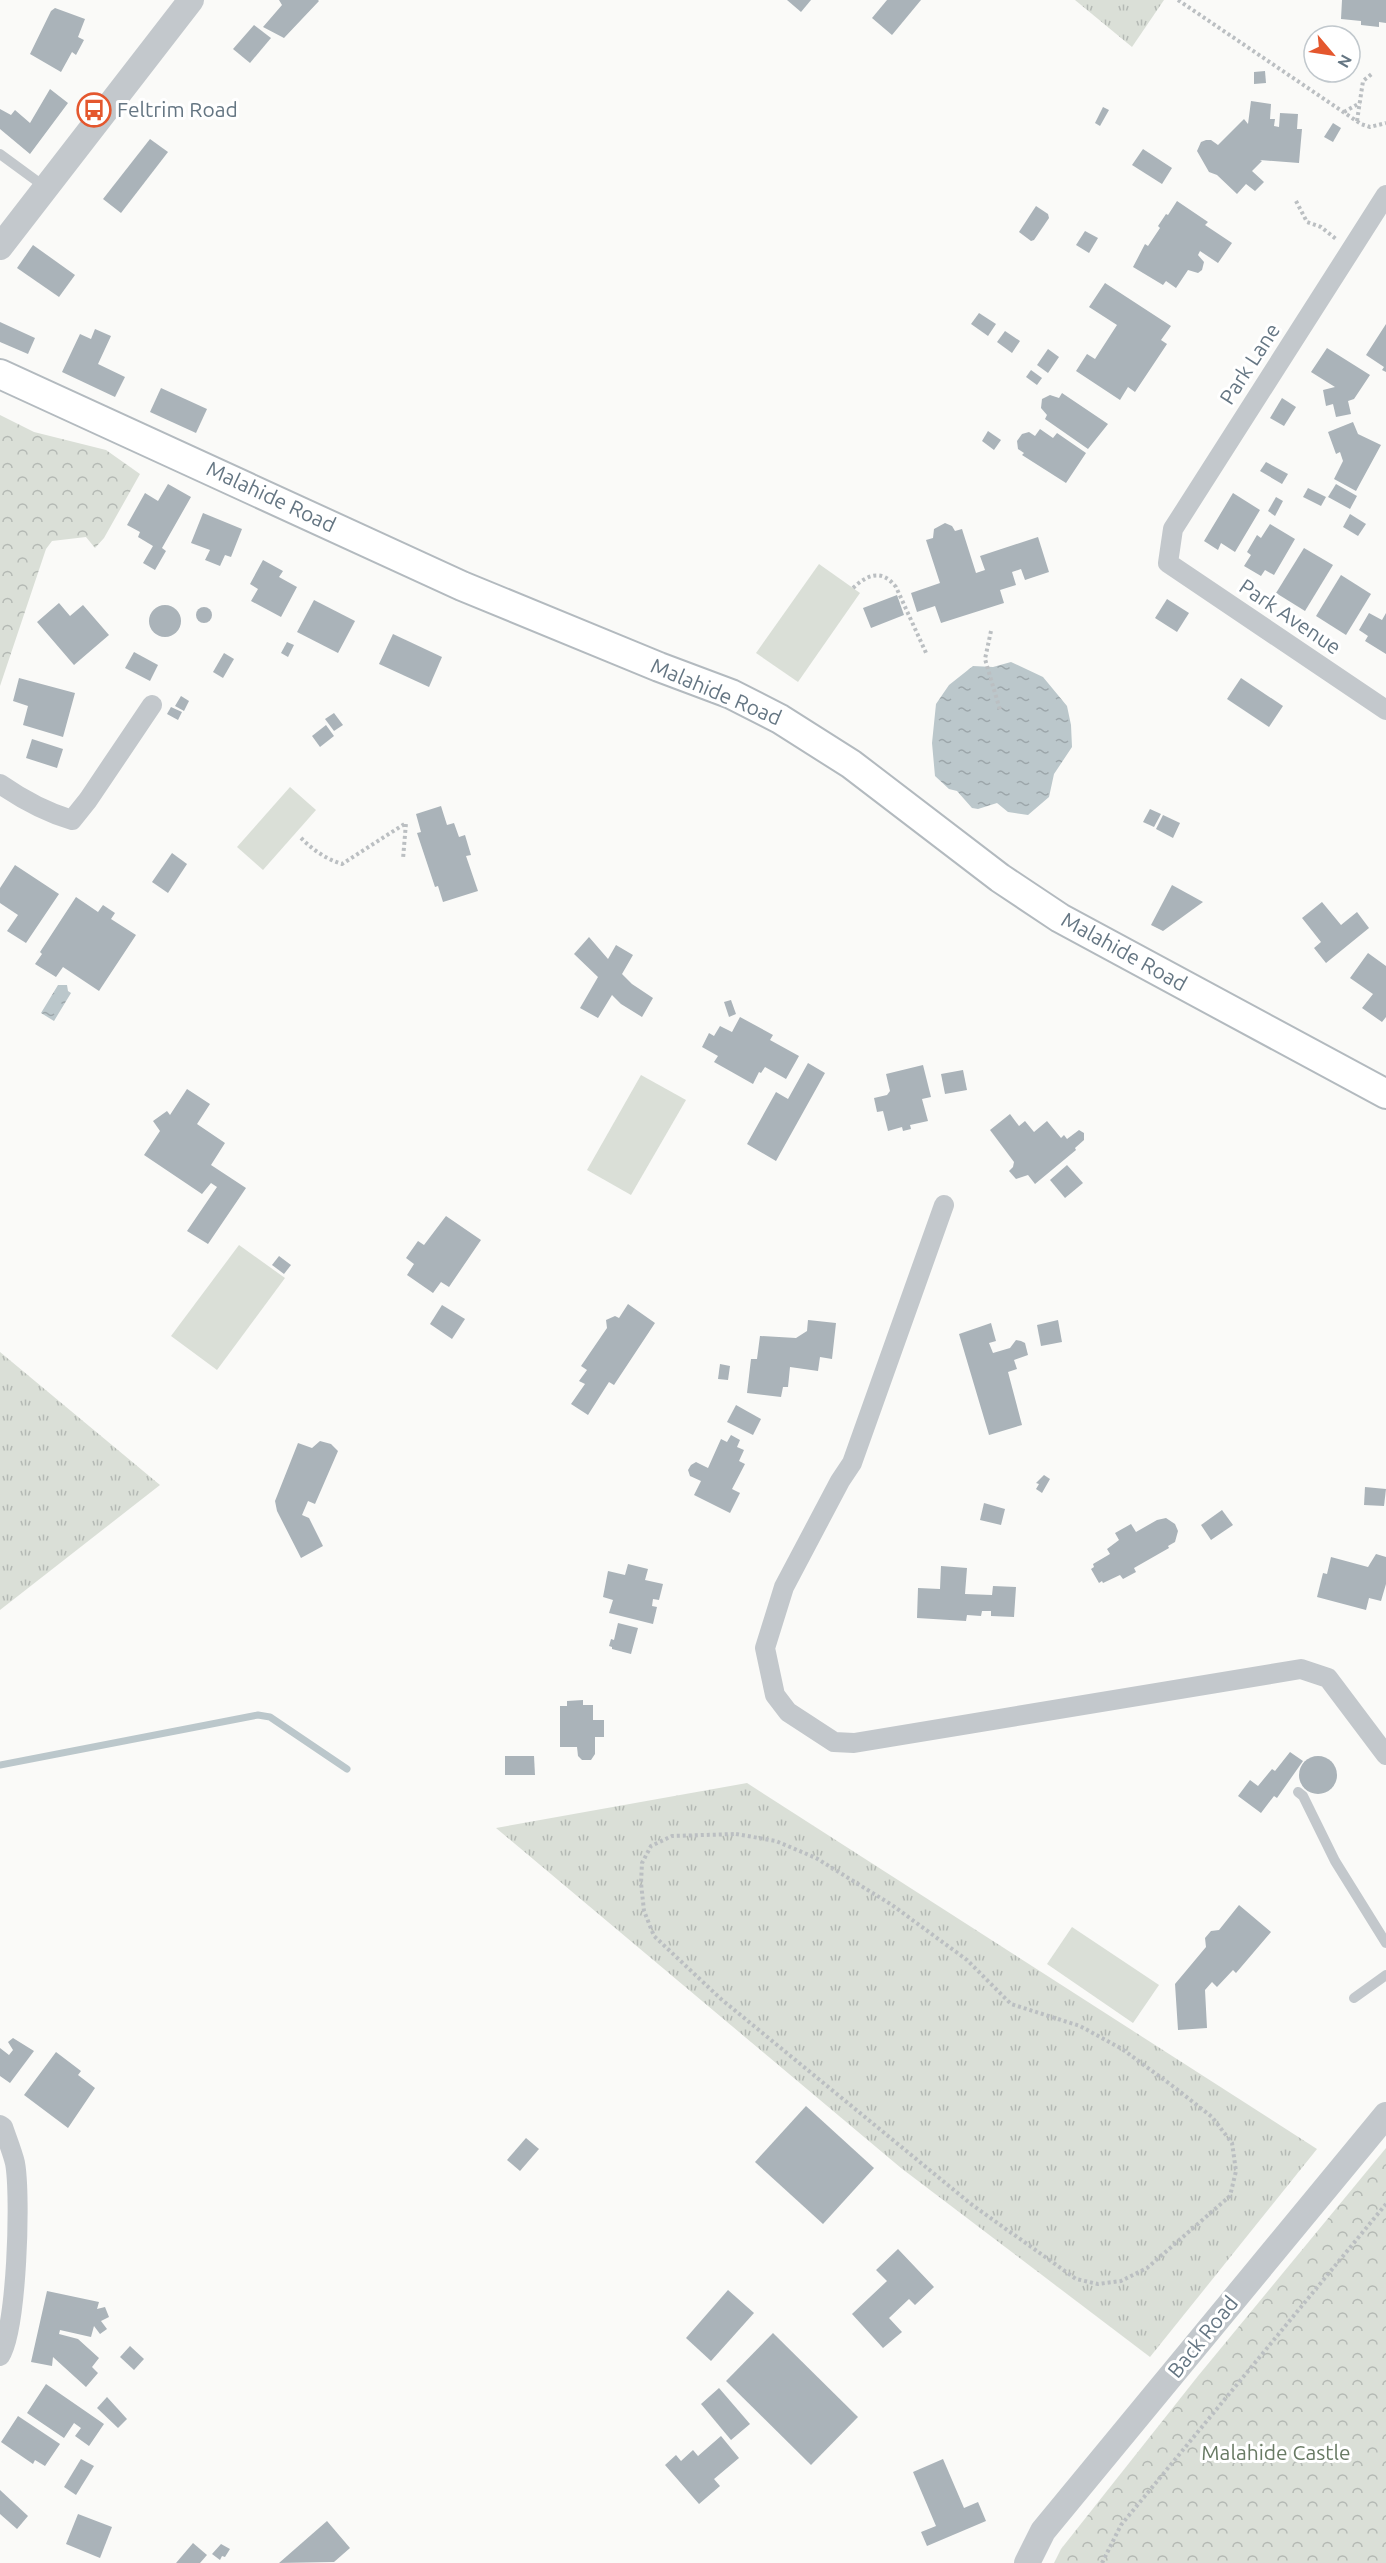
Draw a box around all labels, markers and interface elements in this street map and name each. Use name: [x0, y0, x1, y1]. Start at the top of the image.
north arrow: [1302, 24, 1362, 84]
text: N: [1334, 52, 1356, 71]
bus stop icon: Feltrim Road: [76, 92, 112, 128]
place label: Feltrim Road: [117, 97, 238, 121]
street label: Park Lane: [1214, 318, 1284, 408]
street label: Malahide Road: [203, 456, 340, 536]
street label: Park Avenue: [1235, 573, 1346, 659]
street label: Malahide Road: [647, 653, 785, 729]
street label: Malahide Road: [1058, 907, 1191, 995]
street label: Back Road: [1162, 2291, 1242, 2382]
park label: Malahide Castle: [1201, 2440, 1351, 2464]

